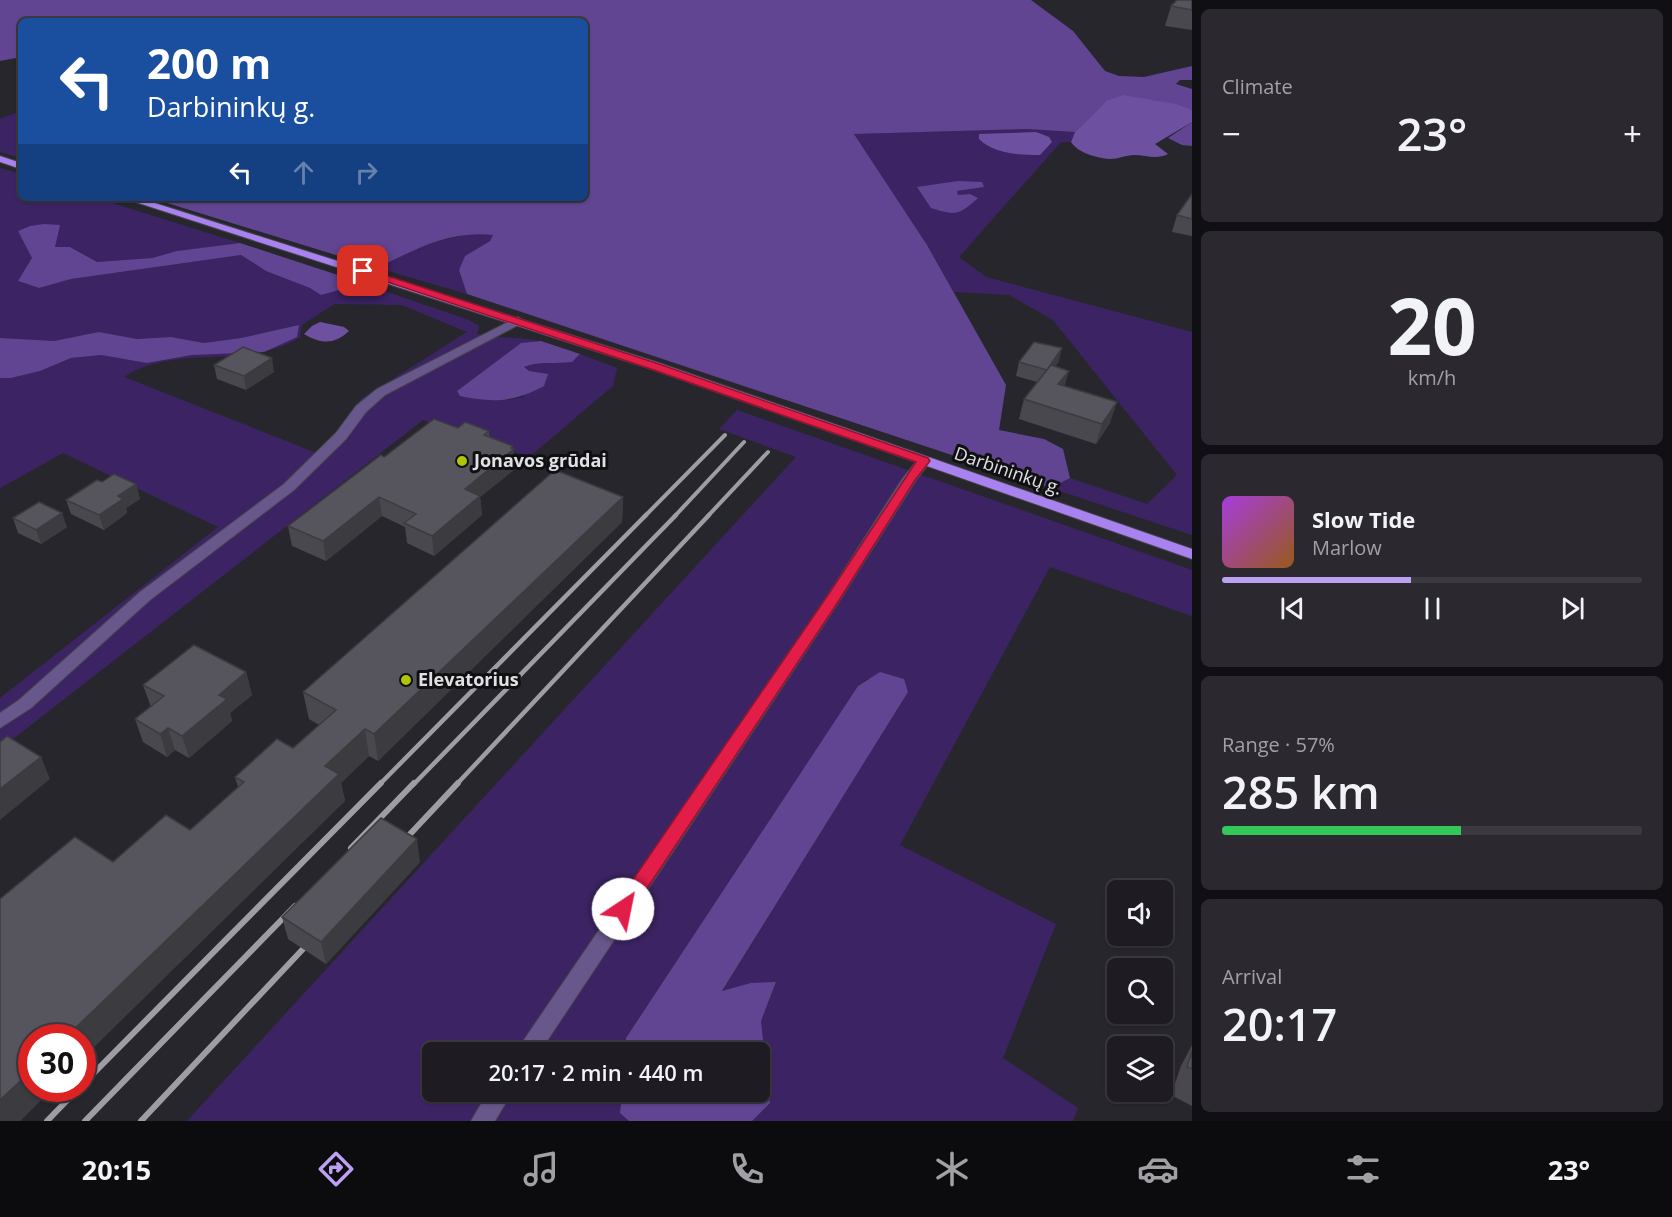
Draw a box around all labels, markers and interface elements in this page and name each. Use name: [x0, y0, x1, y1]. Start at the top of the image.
text: 200 m: [147, 34, 271, 91]
icon: left: [48, 42, 126, 120]
text: Climate: [1222, 73, 1293, 100]
text: Darbininkų g.: [147, 88, 315, 125]
text: 23°: [1397, 103, 1467, 164]
text: −: [1222, 111, 1241, 156]
text: +: [1623, 111, 1642, 156]
icon: left: [224, 156, 257, 189]
icon: ahead: [287, 156, 320, 189]
icon: right: [350, 156, 383, 189]
pin: [337, 245, 388, 296]
icon: arrive: [346, 254, 379, 287]
text: 20: [1387, 272, 1477, 378]
text: km/h: [1408, 364, 1456, 391]
street label: Darbininkų g.: [951, 440, 1065, 500]
place label: Jonavos grūdai: [472, 448, 607, 472]
marker: Jonavos grūdai: [455, 454, 469, 468]
text: Slow Tide: [1312, 504, 1415, 534]
text: Marlow: [1312, 534, 1382, 561]
icon: previous: [1276, 592, 1309, 625]
icon: pause: [1416, 592, 1449, 625]
icon: next: [1556, 592, 1589, 625]
place label: Elevatorius: [418, 667, 519, 691]
marker: Elevatorius: [399, 673, 413, 687]
text: Range · 57%: [1222, 731, 1335, 758]
text: 285 km: [1222, 761, 1380, 822]
position arrow: [591, 877, 655, 941]
map controls: [1107, 880, 1173, 1102]
button: sound: [1107, 880, 1173, 946]
button: search: [1107, 958, 1173, 1024]
text: Arrival: [1222, 963, 1282, 990]
text: 20:17: [1222, 993, 1337, 1054]
speed limit sign: 30: [18, 1024, 96, 1102]
button: layers: [1107, 1036, 1173, 1102]
text: 20:17 · 2 min · 440 m: [488, 1057, 704, 1087]
icon: directions: [315, 1148, 357, 1190]
icon: music: [520, 1148, 562, 1190]
icon: phone: [726, 1148, 768, 1190]
icon: climate: [931, 1148, 973, 1190]
icon: car: [1137, 1148, 1179, 1190]
icon: filters: [1342, 1148, 1384, 1190]
text: 20:15: [82, 1151, 151, 1188]
text: 23°: [1548, 1151, 1590, 1188]

